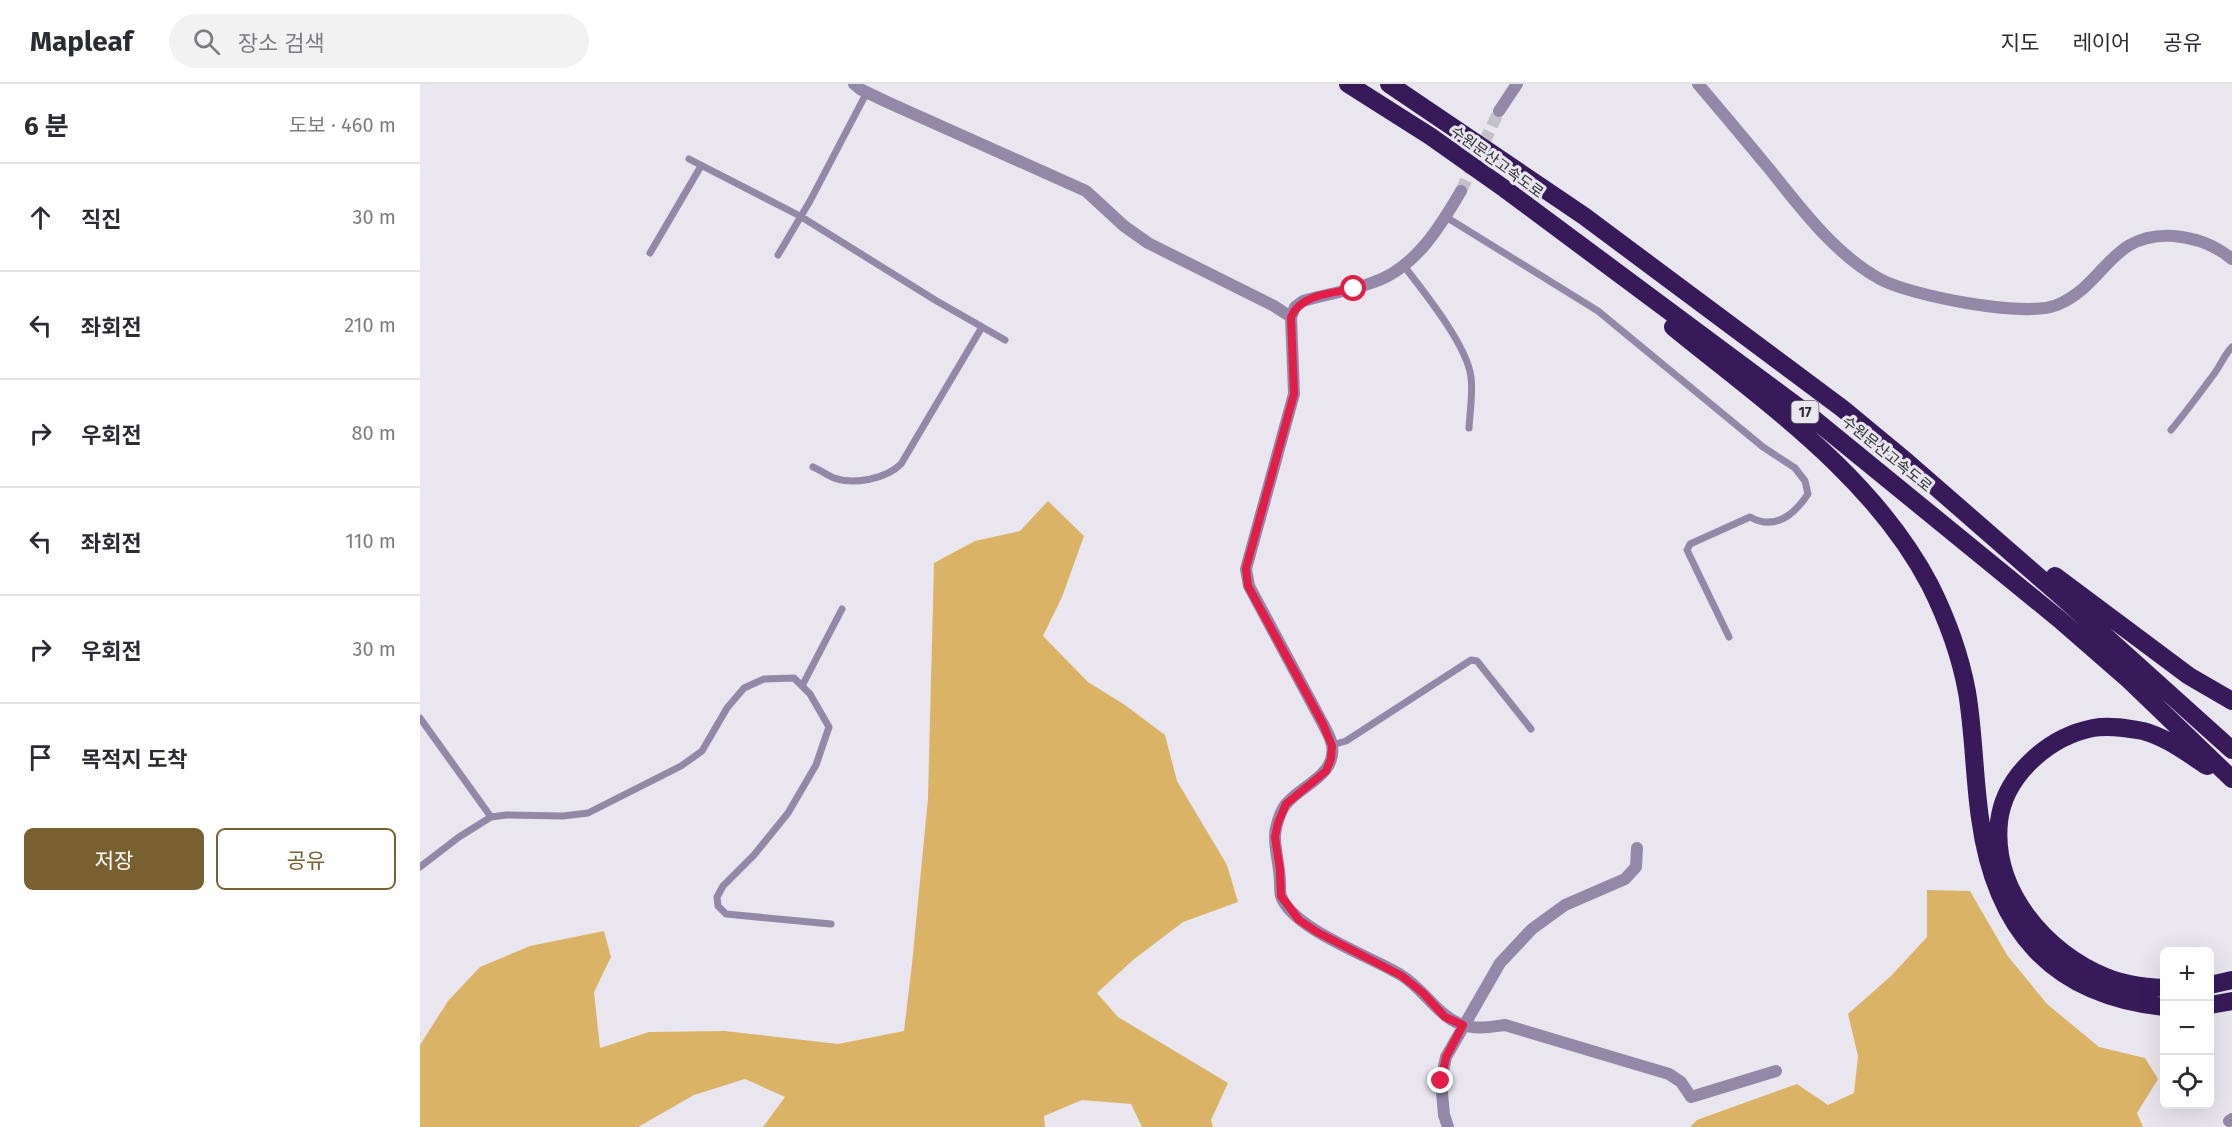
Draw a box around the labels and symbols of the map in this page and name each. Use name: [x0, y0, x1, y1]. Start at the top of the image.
street label: 수원문산고속도로: [1447, 122, 1547, 202]
route start: [1340, 275, 1366, 301]
road number: 17: [1792, 401, 1818, 423]
street label: 수원문산고속도로: [1838, 412, 1936, 496]
route end: [1427, 1067, 1453, 1093]

